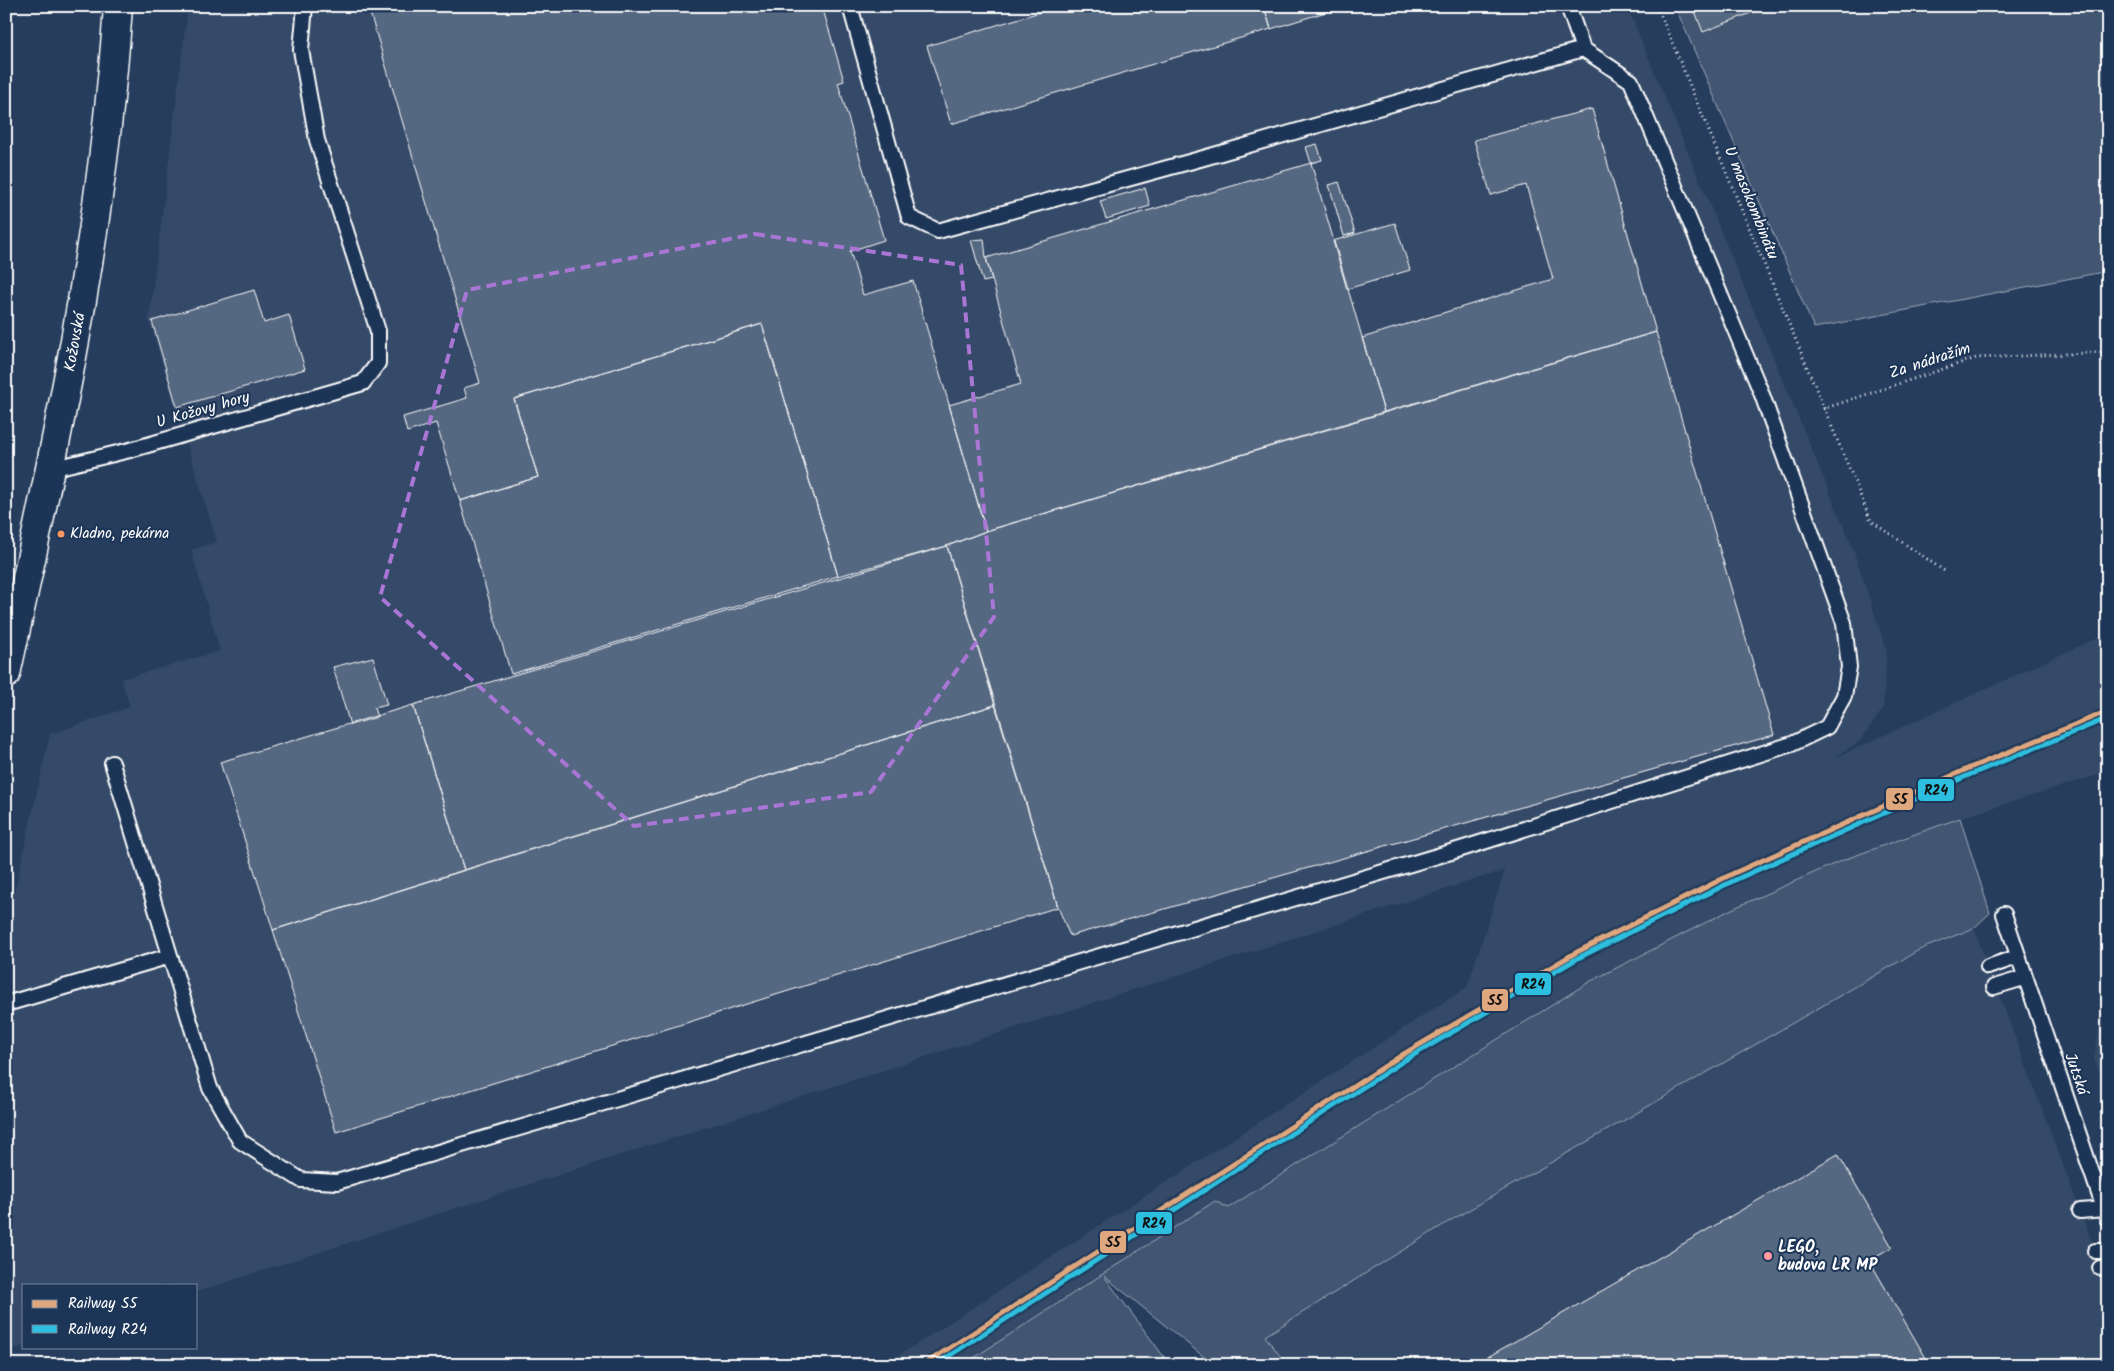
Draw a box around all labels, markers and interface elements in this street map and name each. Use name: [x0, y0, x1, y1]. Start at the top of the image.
street label: U masokombinátu: [1717, 143, 1785, 264]
street label: Kožovská: [57, 309, 92, 374]
street label: Za nádražím: [1886, 336, 1974, 386]
street label: U Kožovy hory: [153, 385, 253, 435]
place label: Kladno, pekárna: [70, 522, 169, 546]
marker: Kladno, pekárna: [56, 529, 66, 539]
line badge: R24: [1917, 778, 1955, 802]
text: R24: [1924, 780, 1948, 802]
line badge: S5: [1885, 787, 1914, 811]
text: S5: [1893, 789, 1909, 811]
line badge: R24: [1514, 972, 1552, 996]
text: R24: [1521, 974, 1545, 996]
line badge: S5: [1481, 988, 1509, 1012]
text: S5: [1488, 990, 1504, 1012]
street label: Jutská: [2057, 1049, 2095, 1100]
line badge: R24: [1135, 1211, 1173, 1235]
text: R24: [1142, 1213, 1166, 1235]
line badge: S5: [1099, 1230, 1127, 1254]
text: S5: [1106, 1232, 1122, 1254]
place label: LEGO, budova LR MP: [1778, 1235, 1878, 1278]
marker: LEGO, budova LR MP: [1762, 1250, 1774, 1262]
legend: [22, 1284, 198, 1348]
text: Railway S5: [68, 1292, 138, 1316]
text: Railway R24: [68, 1318, 147, 1342]

